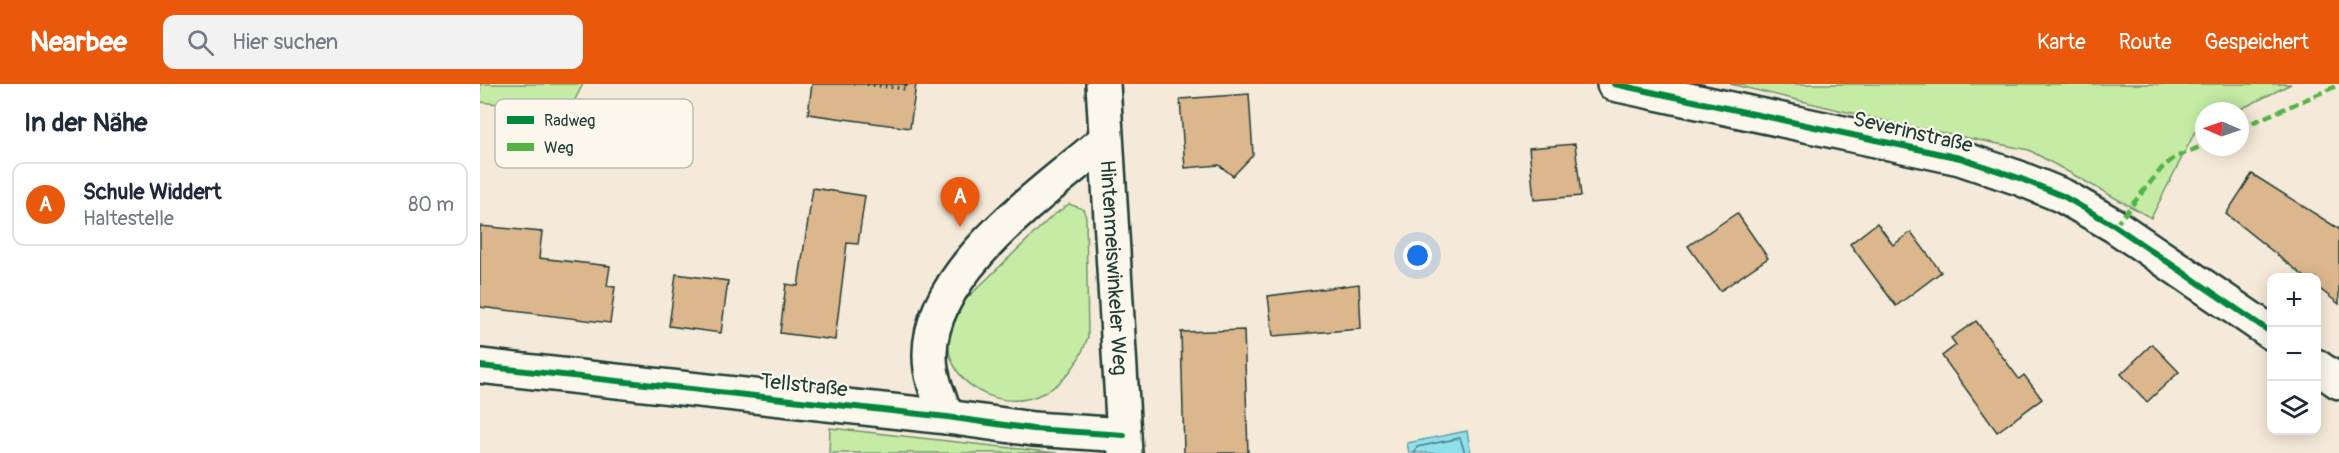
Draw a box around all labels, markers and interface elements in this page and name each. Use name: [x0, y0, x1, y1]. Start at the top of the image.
search box: [163, 15, 583, 69]
text: Nearbee: [30, 25, 127, 60]
icon: search: [184, 26, 217, 59]
text: Hier suchen: [232, 28, 338, 56]
text: Karte: [2037, 29, 2086, 56]
text: Route: [2119, 29, 2172, 56]
text: Gespeichert: [2205, 29, 2309, 56]
legend: [495, 99, 693, 168]
north arrow: [2195, 102, 2249, 156]
street label: Severinstraße: [1851, 106, 1976, 159]
text: In der Nähe: [24, 107, 147, 139]
text: Radweg: [544, 111, 595, 131]
text: Weg: [544, 138, 574, 158]
street label: Hintenmeiswinkeler Weg: [1094, 159, 1133, 376]
text: Schule Widdert: [83, 178, 221, 206]
pin: A: [940, 178, 980, 227]
text: A: [39, 192, 52, 217]
text: 80 m: [408, 192, 454, 217]
text: Haltestelle: [83, 206, 174, 231]
your location: [1403, 241, 1432, 270]
map controls: [2267, 273, 2321, 435]
button: +: [2267, 273, 2321, 327]
button: −: [2267, 327, 2321, 381]
street label: Tellstraße: [759, 367, 850, 404]
button: layers: [2267, 381, 2321, 435]

